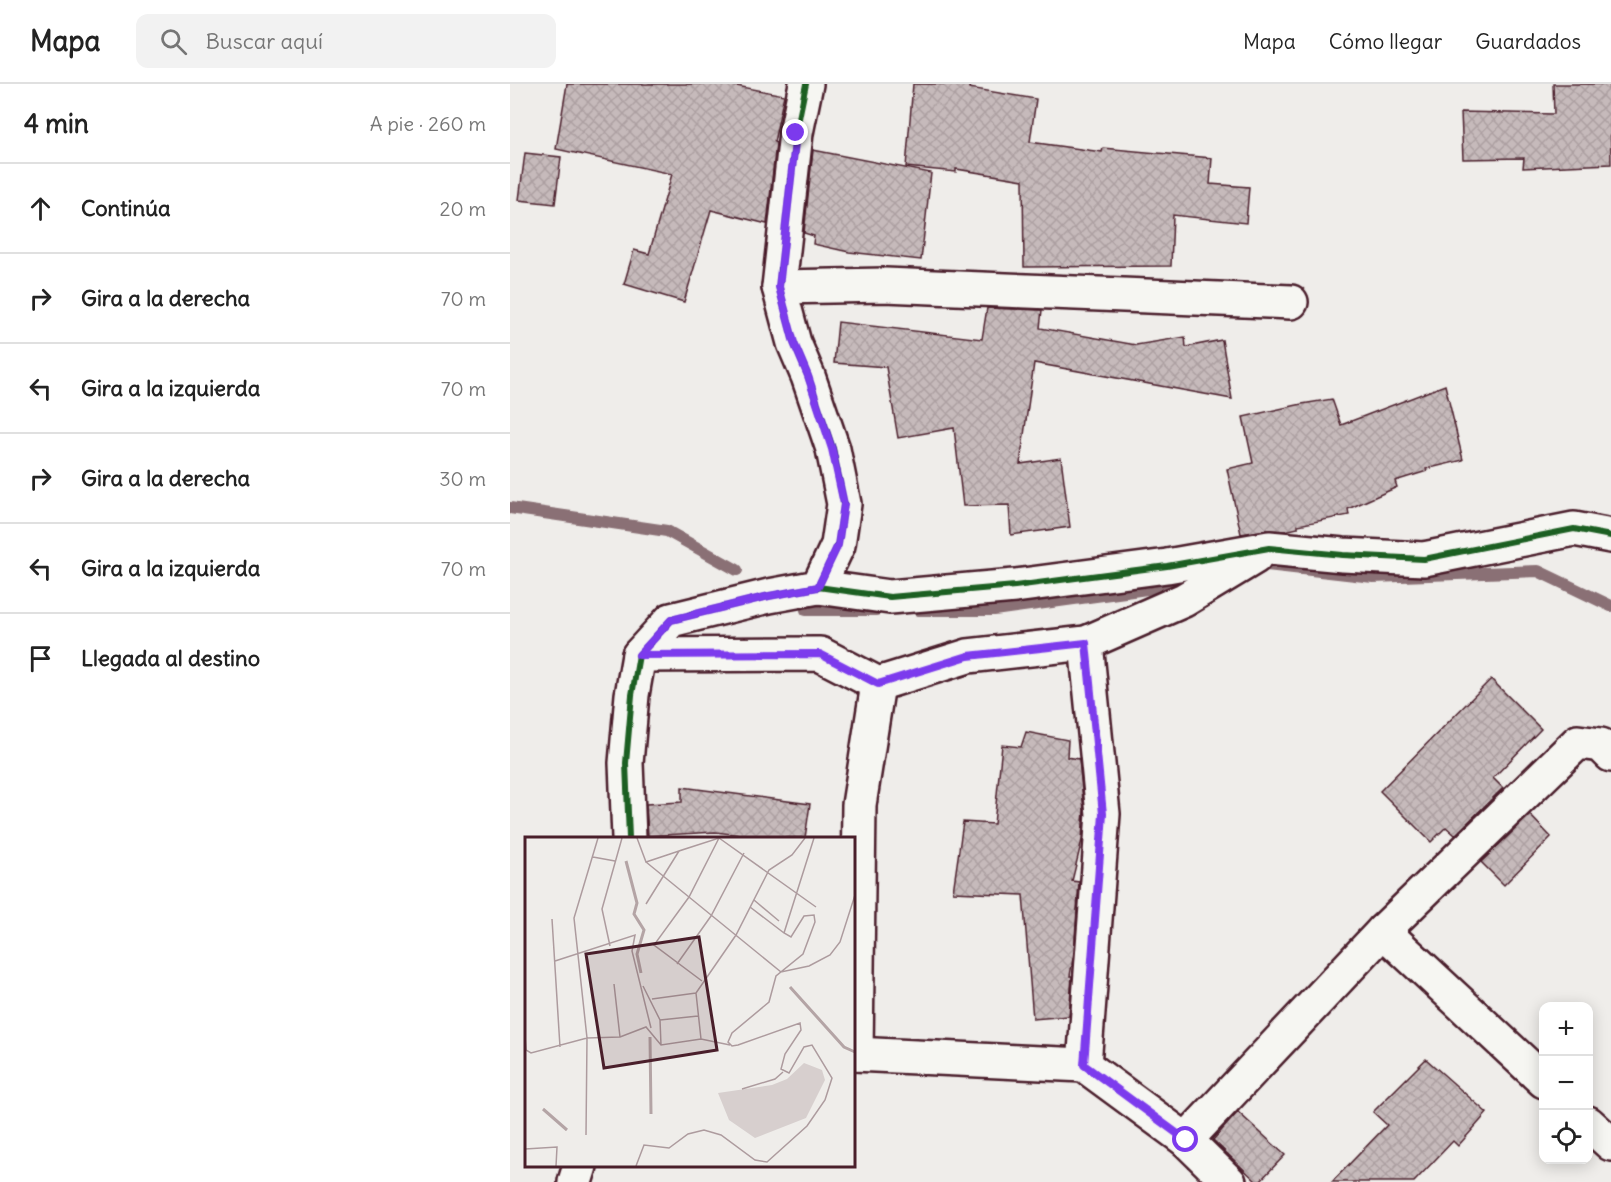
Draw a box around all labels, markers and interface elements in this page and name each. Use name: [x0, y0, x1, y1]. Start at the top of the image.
search box: [136, 14, 556, 68]
text: Mapa: [30, 23, 100, 59]
icon: search: [157, 25, 190, 58]
text: Buscar aquí: [205, 27, 323, 55]
text: Mapa: [1243, 28, 1296, 55]
text: Cómo llegar: [1329, 28, 1442, 55]
text: Guardados: [1475, 28, 1581, 55]
text: 4 min: [24, 107, 89, 140]
text: A pie · 260 m: [370, 111, 486, 136]
route end: [782, 119, 808, 145]
icon: ahead: [24, 192, 57, 225]
text: Continúa: [81, 194, 170, 222]
text: 20 m: [440, 196, 486, 221]
icon: right: [24, 282, 57, 315]
text: Gira a la derecha: [81, 284, 250, 312]
text: 70 m: [441, 286, 486, 311]
icon: left: [24, 372, 57, 405]
text: Gira a la izquierda: [81, 374, 260, 402]
text: 70 m: [441, 376, 486, 401]
icon: right: [24, 462, 57, 495]
text: Gira a la derecha: [81, 464, 250, 492]
text: 30 m: [439, 466, 486, 491]
icon: left: [24, 552, 57, 585]
text: Gira a la izquierda: [81, 554, 260, 582]
text: 70 m: [441, 556, 486, 581]
icon: arrive: [24, 642, 57, 675]
text: Llegada al destino: [81, 644, 260, 672]
inset map: [525, 837, 855, 1167]
map controls: [1539, 1002, 1593, 1164]
button: +: [1539, 1002, 1593, 1056]
button: −: [1539, 1056, 1593, 1110]
button: locate: [1539, 1110, 1593, 1164]
route start: [1172, 1126, 1198, 1152]

